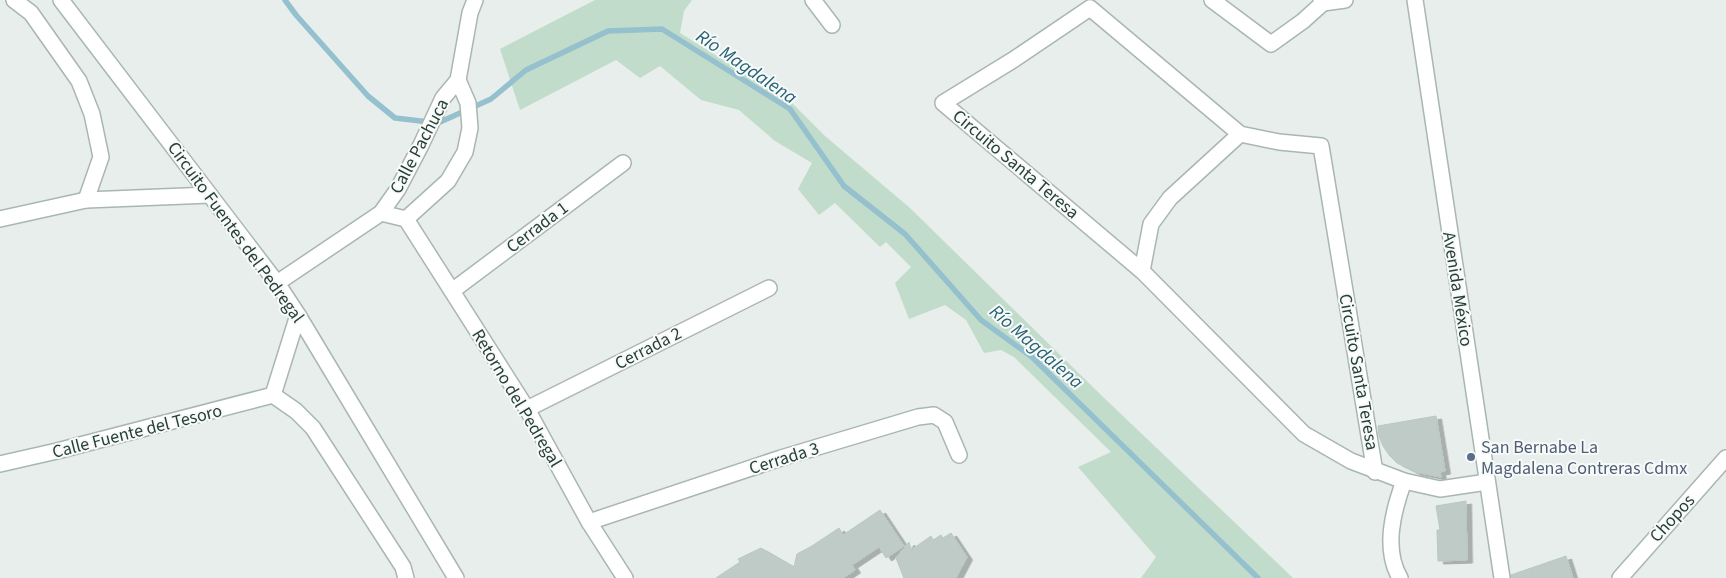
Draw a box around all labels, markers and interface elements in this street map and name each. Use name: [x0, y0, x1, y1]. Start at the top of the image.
water label: Río Magdalena: [690, 23, 802, 111]
street label: Calle Pachuca: [384, 94, 455, 198]
street label: Circuito Santa Teresa: [947, 104, 1084, 225]
street label: Circuito Fuentes del Pedregal: [161, 137, 310, 328]
street label: Cerrada 1: [501, 196, 574, 259]
street label: Avenida México: [1436, 230, 1479, 348]
street label: Circuito Santa Teresa: [1332, 292, 1385, 452]
water label: Río Magdalena: [983, 299, 1089, 396]
street label: Cerrada 2: [610, 321, 686, 376]
street label: Retorno del Pedregal: [465, 325, 568, 472]
street label: Calle Fuente del Tesoro: [50, 398, 225, 465]
place label: San Bernabe La Magdalena Contreras Cdmx: [1481, 435, 1687, 481]
street label: Cerrada 3: [746, 436, 822, 481]
marker: San Bernabe La Magdalena Contreras Cdmx: [1465, 451, 1477, 463]
street label: Chopos: [1644, 489, 1701, 548]

